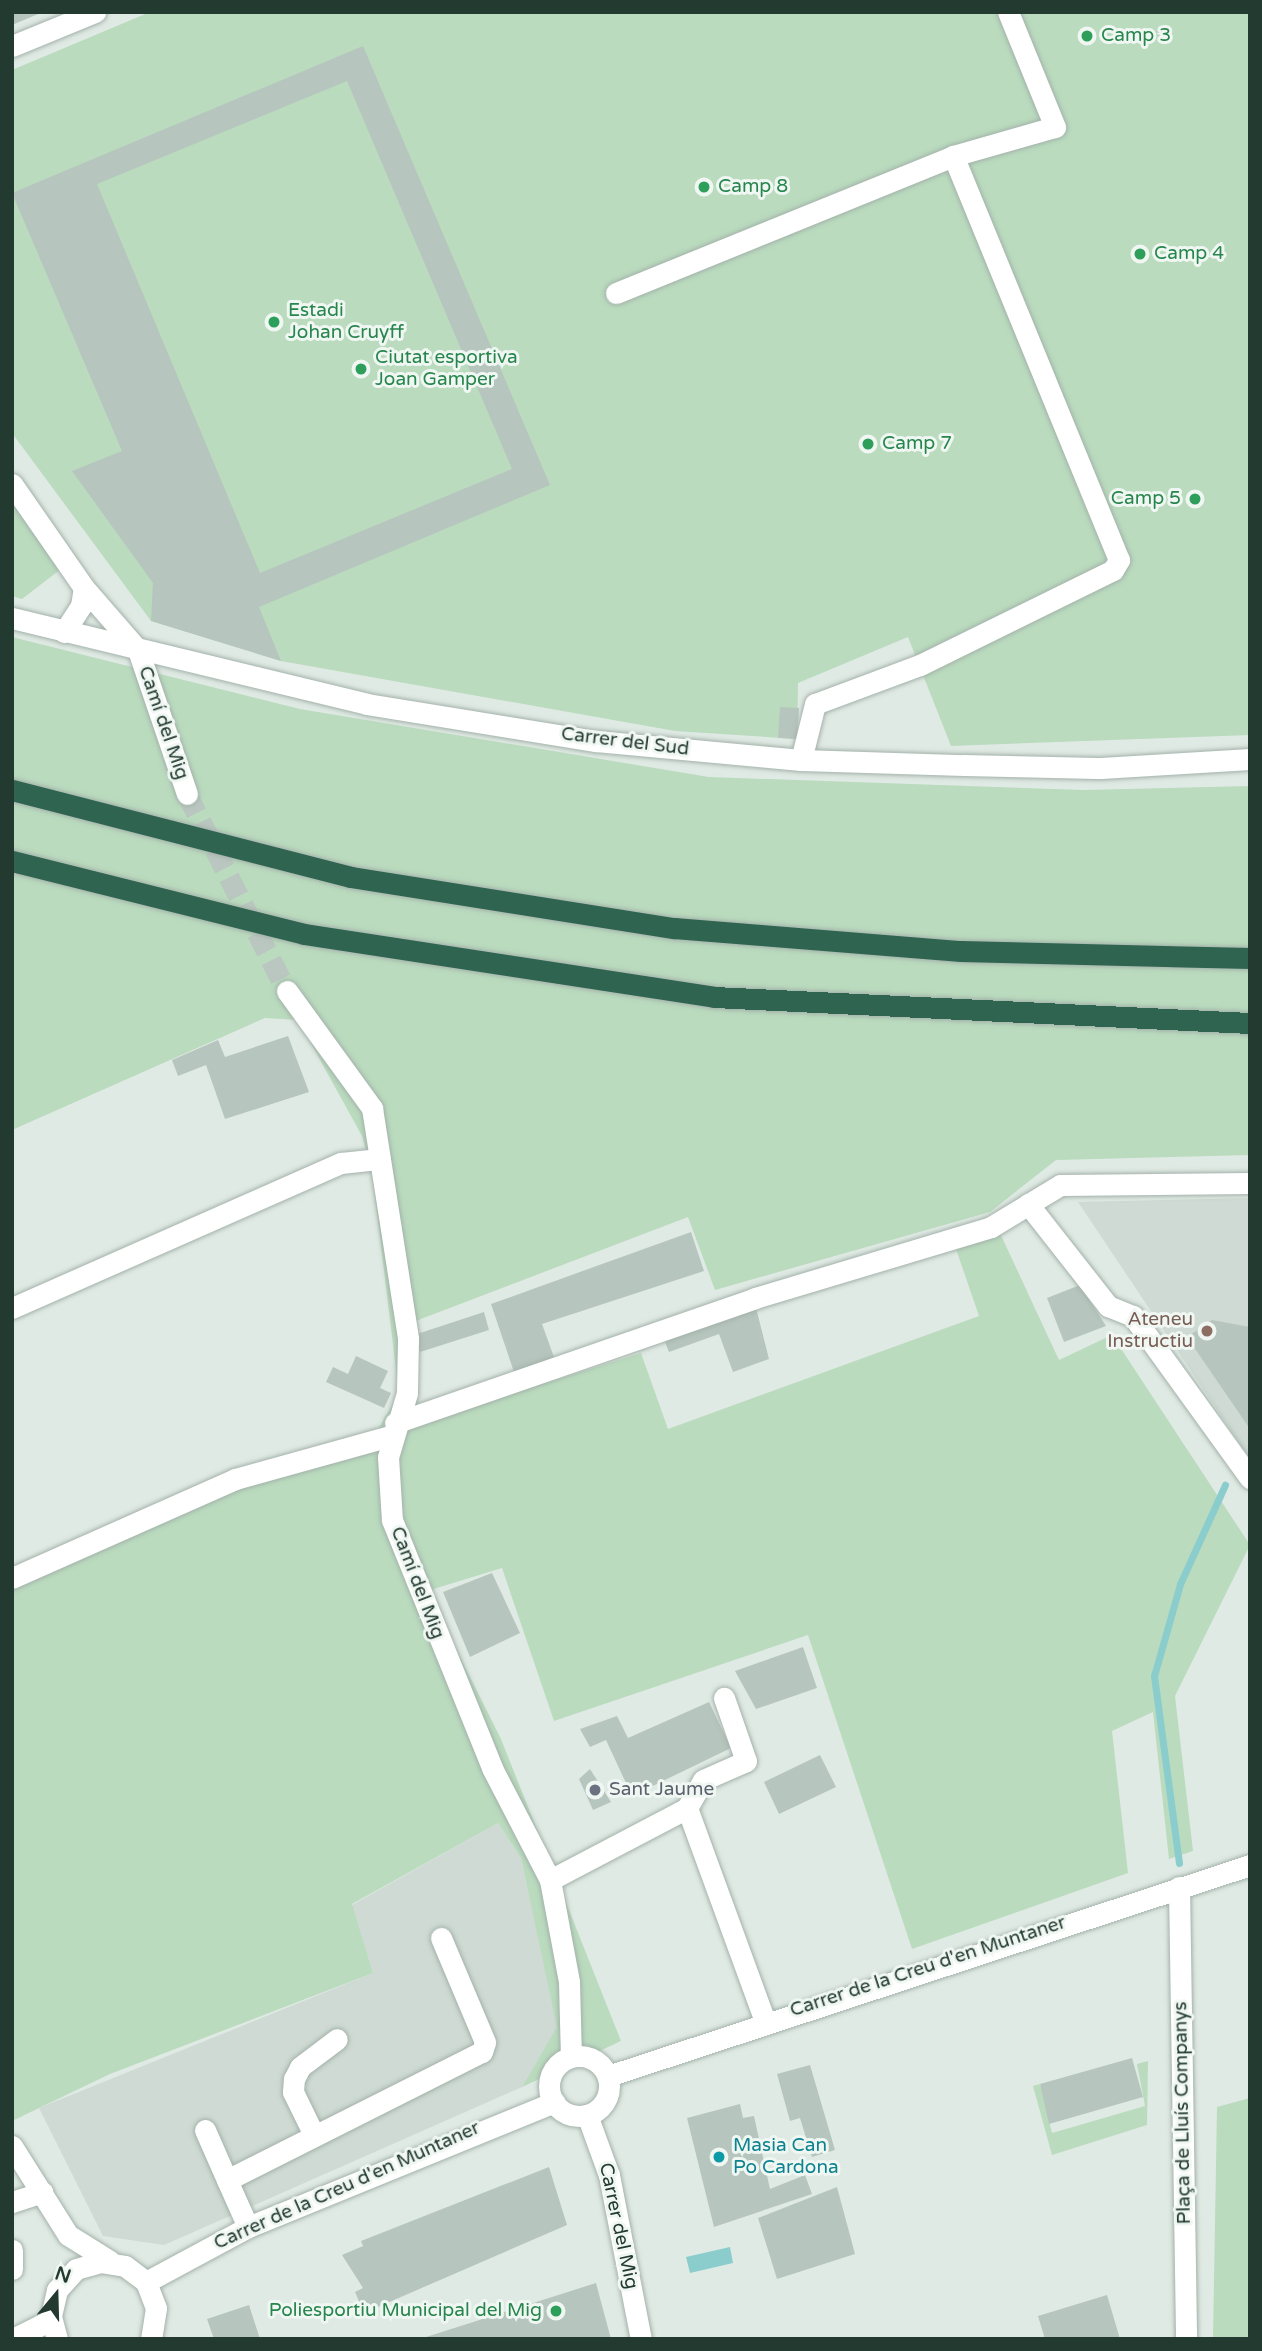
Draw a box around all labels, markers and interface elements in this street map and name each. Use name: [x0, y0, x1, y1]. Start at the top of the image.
place label: Camp 3: [1101, 25, 1171, 47]
marker: Camp 3: [1079, 28, 1095, 44]
place label: Camp 8: [718, 176, 788, 198]
marker: Camp 8: [696, 179, 712, 195]
place label: Camp 4: [1154, 243, 1224, 265]
marker: Camp 4: [1132, 246, 1148, 262]
place label: Estadi Johan Cruyff: [288, 300, 404, 344]
marker: Estadi Johan Cruyff: [266, 314, 282, 330]
place label: Ciutat esportiva Joan Gamper: [375, 347, 518, 391]
marker: Ciutat esportiva Joan Gamper: [353, 361, 369, 377]
place label: Camp 7: [882, 433, 952, 455]
marker: Camp 7: [860, 436, 876, 452]
place label: Camp 5: [1111, 488, 1181, 510]
marker: Camp 5: [1187, 491, 1203, 507]
street label: Camí del Mig: [133, 663, 193, 783]
street label: Carrer del Sud: [560, 723, 690, 761]
place label: Ateneu Instructiu: [1107, 1309, 1193, 1353]
marker: Ateneu Instructiu: [1199, 1323, 1215, 1339]
street label: Camí del Mig: [385, 1524, 449, 1642]
place label: Sant Jaume: [609, 1779, 714, 1801]
marker: Sant Jaume: [587, 1782, 603, 1798]
street label: Carrer de la Creu d'en Muntaner: [787, 1912, 1069, 2022]
street label: Plaça de Lluís Companys: [1170, 2001, 1196, 2225]
street label: Carrer de la Creu d'en Muntaner: [211, 2117, 483, 2255]
place label: Masia Can Po Cardona: [733, 2135, 839, 2179]
marker: Masia Can Po Cardona: [711, 2149, 727, 2165]
street label: Carrer del Mig: [593, 2161, 643, 2291]
north arrow: [21, 2260, 91, 2330]
text: N: [52, 2262, 74, 2288]
place label: Poliesportiu Municipal del Mig: [269, 2300, 542, 2322]
marker: Poliesportiu Municipal del Mig: [548, 2303, 564, 2319]

